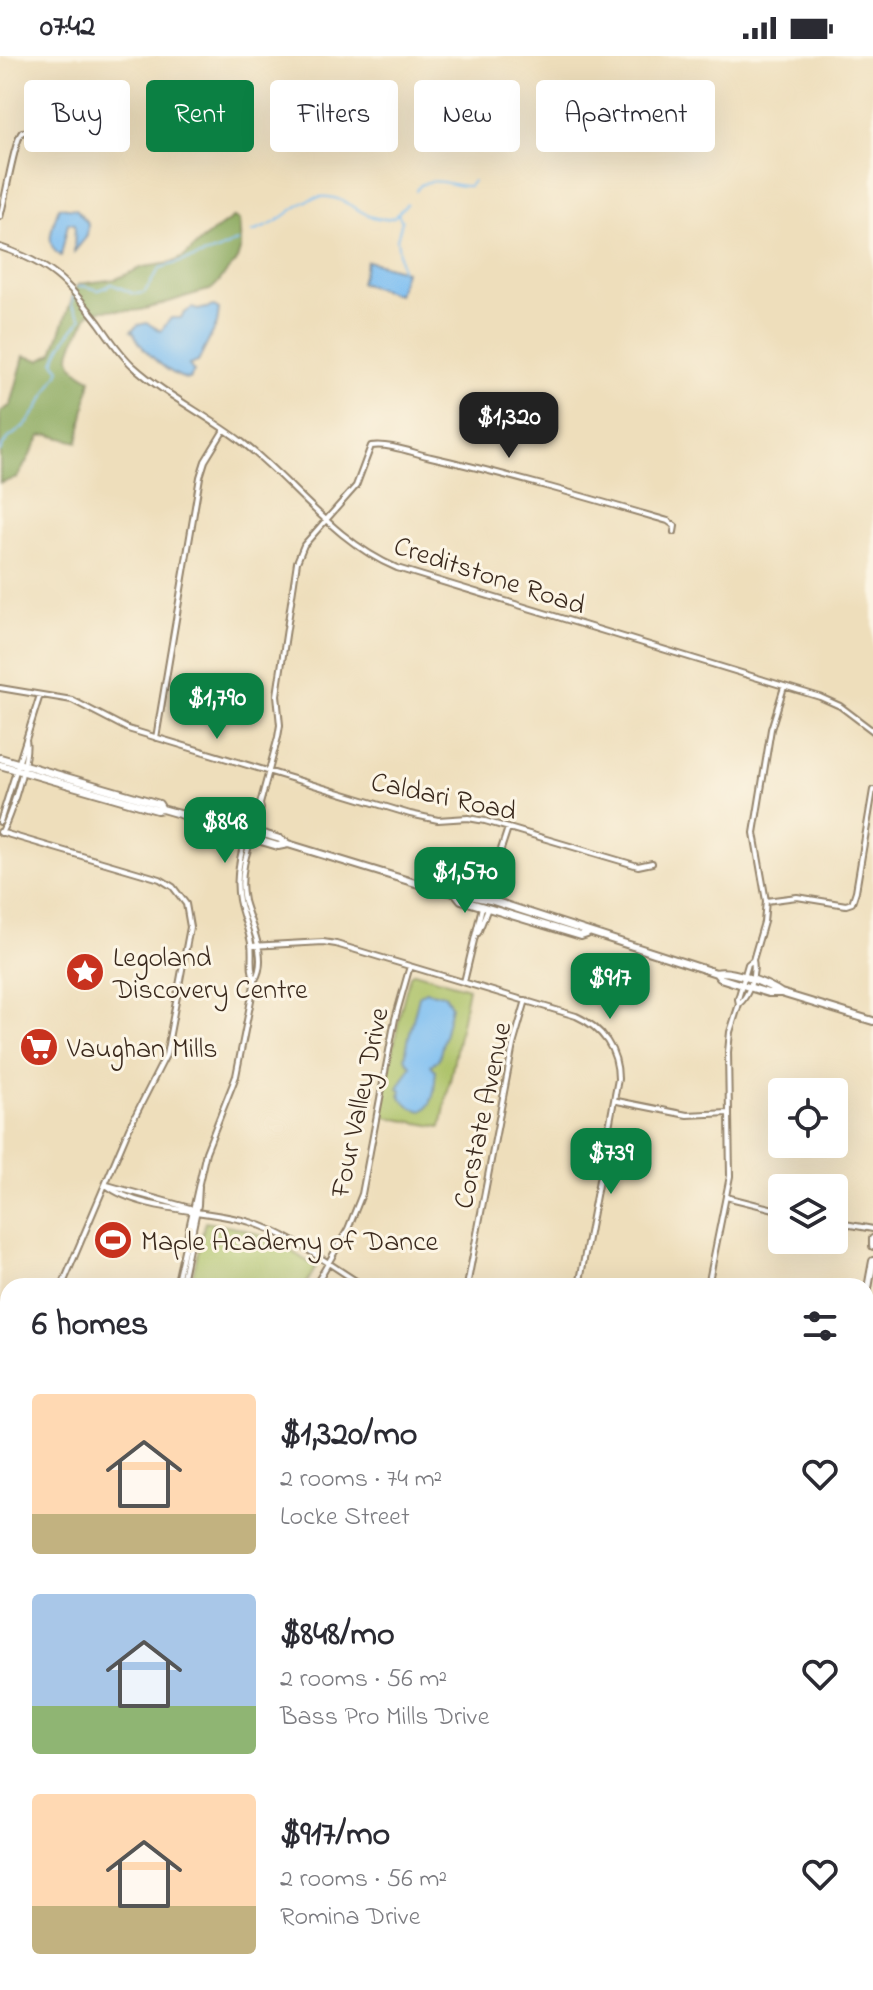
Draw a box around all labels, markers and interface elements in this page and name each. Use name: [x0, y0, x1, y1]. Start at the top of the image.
text: 07:42: [40, 6, 95, 50]
chip: Buy: [24, 80, 130, 152]
chip: Rent: [146, 80, 254, 152]
chip: Filters: [270, 80, 398, 152]
chip: New: [414, 80, 520, 152]
chip: Apartment: [536, 80, 715, 152]
pin: $1,320: [444, 392, 574, 460]
text: $1,320: [477, 399, 541, 437]
street label: Creditstone Road: [388, 527, 590, 628]
pin: $1,790: [152, 673, 282, 741]
text: $1,790: [188, 680, 246, 718]
street label: Caldari Road: [367, 763, 520, 834]
pin: $848: [178, 797, 272, 865]
text: $848: [202, 804, 248, 842]
pin: $1,570: [400, 847, 530, 915]
text: $1,570: [432, 854, 498, 892]
place label: Legoland Discovery Centre: [112, 939, 308, 1012]
place icon: Legoland Discovery Centre: [64, 951, 106, 993]
pin: $917: [563, 953, 657, 1021]
text: $917: [589, 960, 631, 998]
street label: Four Valley Drive: [321, 1004, 402, 1202]
street label: Corstate Avenue: [445, 1018, 524, 1213]
supermarket icon: Vaughan Mills: [18, 1026, 60, 1068]
place label: Vaughan Mills: [66, 1030, 218, 1071]
map controls: [768, 1078, 848, 1254]
button: locate: [768, 1078, 848, 1158]
pin: $739: [564, 1128, 658, 1196]
text: $739: [588, 1135, 634, 1173]
button: layers: [768, 1174, 848, 1254]
sports icon: Maple Academy of Dance: [92, 1219, 134, 1261]
place label: Maple Academy of Dance: [141, 1223, 439, 1264]
text: 6 homes: [32, 1301, 148, 1351]
icon: filters: [798, 1304, 842, 1348]
text: $1,320/mo: [280, 1411, 417, 1461]
icon: home: [96, 1426, 192, 1522]
icon: heart: [798, 1452, 842, 1496]
text: 2 rooms · 74 m²: [280, 1461, 442, 1499]
text: Locke Street: [280, 1499, 410, 1537]
text: $848/mo: [280, 1611, 395, 1661]
icon: home: [96, 1626, 192, 1722]
icon: heart: [798, 1652, 842, 1696]
text: 2 rooms · 56 m²: [280, 1661, 447, 1699]
text: Bass Pro Mills Drive: [280, 1699, 489, 1737]
text: $917/mo: [280, 1811, 390, 1861]
icon: home: [96, 1826, 192, 1922]
icon: heart: [798, 1852, 842, 1896]
text: 2 rooms · 56 m²: [280, 1861, 447, 1899]
text: Romina Drive: [280, 1899, 420, 1937]

